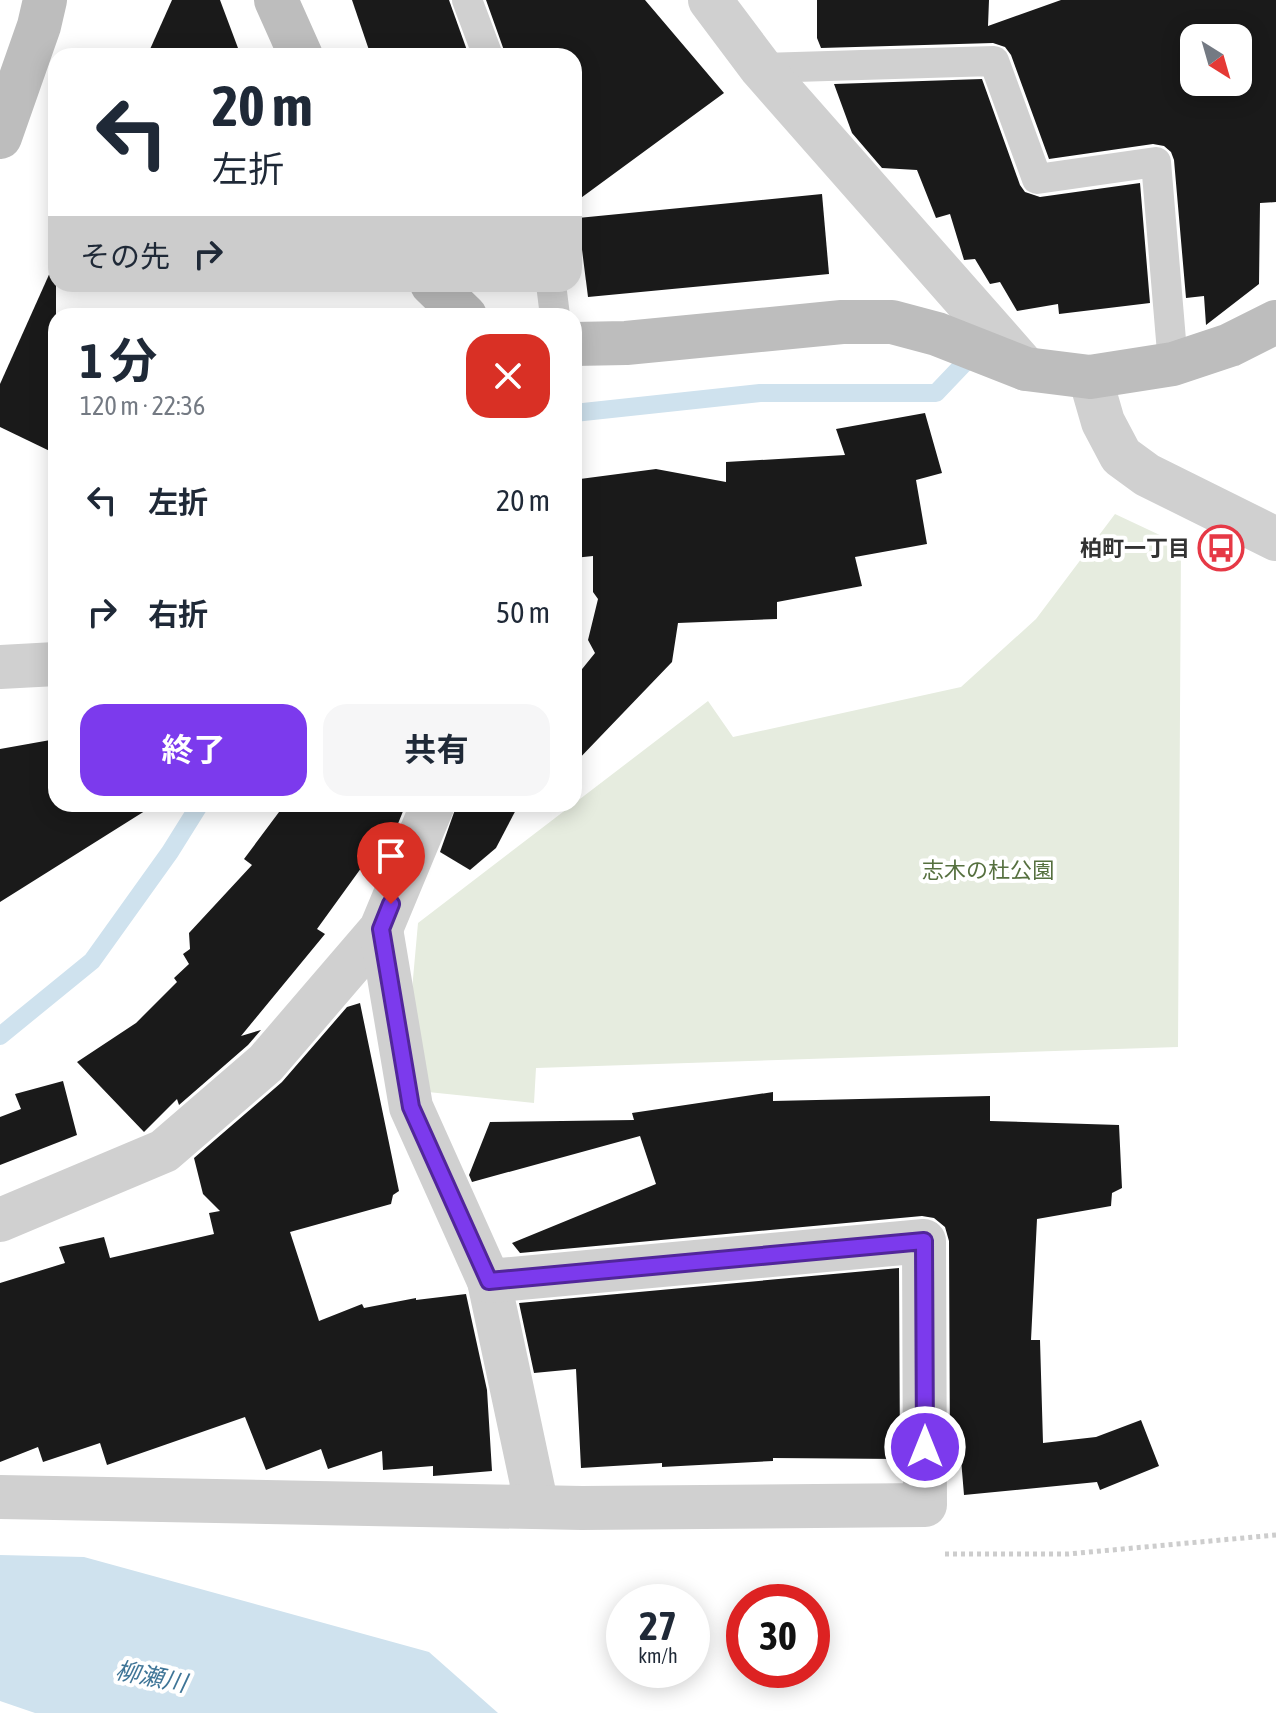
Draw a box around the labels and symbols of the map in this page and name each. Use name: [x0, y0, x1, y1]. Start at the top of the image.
north arrow: [1180, 24, 1252, 96]
bus stop icon: 柏町一丁目: [1197, 524, 1245, 572]
place label: 柏町一丁目: [1080, 535, 1190, 561]
pin: [357, 822, 425, 904]
park label: 志木の杜公園: [922, 857, 1054, 883]
position arrow: [883, 1405, 967, 1489]
speed limit sign: 30: [726, 1584, 830, 1688]
water label: 柳瀬川: [113, 1656, 192, 1697]

